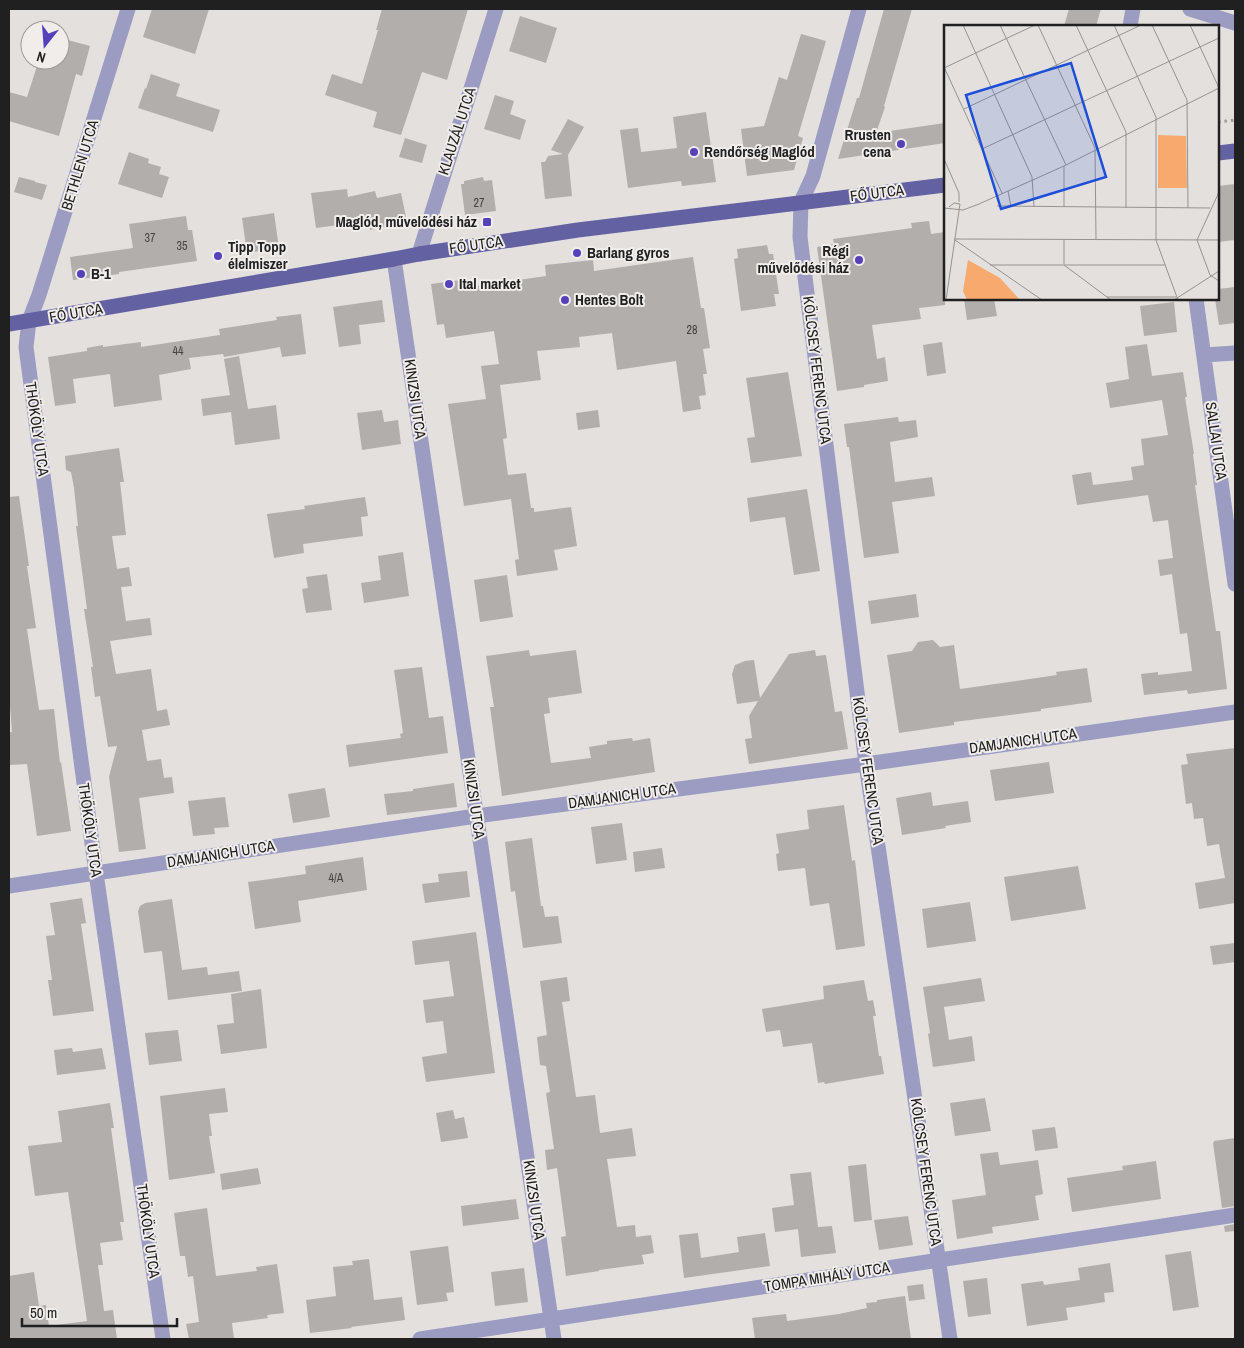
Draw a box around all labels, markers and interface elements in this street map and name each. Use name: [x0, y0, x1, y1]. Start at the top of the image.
north arrow: [20, 20, 70, 70]
inset map: [944, 25, 1219, 300]
text: N: [35, 48, 48, 67]
street label: KLAUZÁL UTCA: [432, 84, 481, 177]
street label: BETHLEN UTCA: [56, 116, 103, 213]
place label: Rrusten cena: [845, 124, 891, 162]
marker: Rrusten cena: [895, 138, 907, 150]
place label: Rendőrség Maglód: [704, 141, 815, 162]
marker: Rendőrség Maglód: [688, 146, 700, 158]
street label: FŐ UTCA: [849, 179, 906, 206]
house number: 27: [474, 195, 485, 211]
place label: Maglód, művelődési ház: [336, 211, 477, 232]
marker: Maglód, művelődési ház: [481, 216, 493, 228]
house number: 37: [145, 230, 156, 246]
street label: FŐ UTCA: [448, 230, 505, 259]
place label: Tipp Topp élelmiszer: [228, 236, 288, 274]
house number: 35: [177, 238, 188, 254]
place label: Régi művelődési ház: [757, 240, 849, 278]
place label: Barlang gyros: [587, 242, 670, 263]
marker: Barlang gyros: [571, 247, 583, 259]
marker: Tipp Topp élelmiszer: [212, 250, 224, 262]
marker: Régi művelődési ház: [853, 254, 865, 266]
place label: B-1: [91, 263, 111, 284]
marker: B-1: [75, 268, 87, 280]
place label: Ital market: [459, 273, 521, 294]
marker: Ital market: [443, 278, 455, 290]
place label: Hentes Bolt: [575, 289, 643, 310]
marker: Hentes Bolt: [559, 294, 571, 306]
street label: KÖLCSEY FERENC UTCA: [798, 295, 837, 446]
street label: FŐ UTCA: [48, 297, 105, 328]
house number: 28: [687, 322, 697, 338]
house number: 44: [173, 343, 184, 359]
street label: KINIZSI UTCA: [400, 358, 432, 441]
street label: THÖKÖLY UTCA: [21, 381, 55, 478]
street label: SALLAI UTCA: [1201, 401, 1232, 482]
street label: KÖLCSEY FERENC UTCA: [848, 696, 889, 847]
street label: DAMJANICH UTCA: [968, 722, 1079, 758]
street label: KINIZSI UTCA: [459, 758, 491, 841]
street label: DAMJANICH UTCA: [567, 777, 678, 813]
street label: THÖKÖLY UTCA: [74, 782, 108, 879]
street label: DAMJANICH UTCA: [166, 835, 277, 872]
house number: 4/A: [329, 870, 344, 886]
street label: KÖLCSEY FERENC UTCA: [906, 1097, 947, 1248]
street label: KINIZSI UTCA: [519, 1159, 551, 1242]
street label: THÖKÖLY UTCA: [132, 1183, 166, 1280]
street label: TOMPA MIHÁLY UTCA: [763, 1256, 892, 1297]
scale bar: [22, 1296, 178, 1328]
text: 50 m: [30, 1302, 57, 1323]

